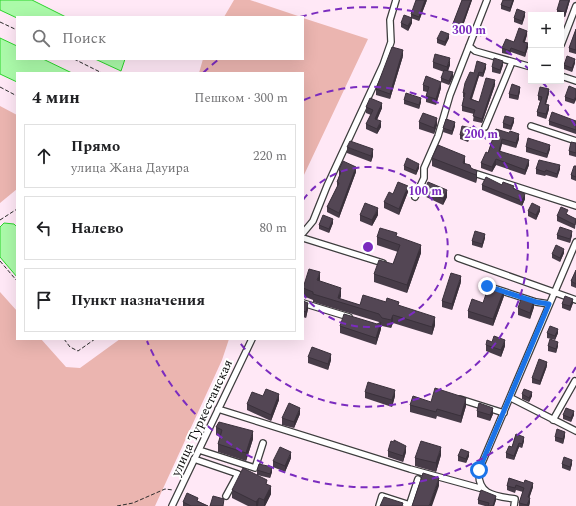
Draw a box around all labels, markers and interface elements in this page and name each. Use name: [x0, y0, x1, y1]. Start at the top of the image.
map controls: [528, 12, 564, 84]
button: +: [528, 12, 564, 48]
search box: [16, 16, 304, 60]
text: 300 m: [452, 21, 486, 40]
icon: search: [30, 27, 52, 49]
text: Поиск: [62, 27, 106, 50]
button: −: [528, 48, 564, 84]
text: 4 мин: [32, 85, 80, 111]
text: Пешком · 300 m: [194, 88, 288, 108]
text: 200 m: [464, 125, 498, 144]
text: Прямо: [71, 135, 120, 158]
icon: ahead: [33, 145, 55, 167]
text: 220 m: [253, 146, 287, 166]
text: улица Жана Дауира: [71, 158, 189, 178]
text: 100 m: [408, 182, 442, 201]
icon: left: [33, 217, 55, 239]
text: Налево: [71, 217, 124, 240]
text: 80 m: [260, 218, 287, 238]
centre of rings: [361, 240, 375, 254]
route end: [478, 277, 496, 295]
icon: arrive: [33, 289, 55, 311]
text: Пункт назначения: [71, 289, 205, 312]
street label: улица Туркестанская: [166, 356, 238, 481]
route start: [470, 461, 488, 479]

